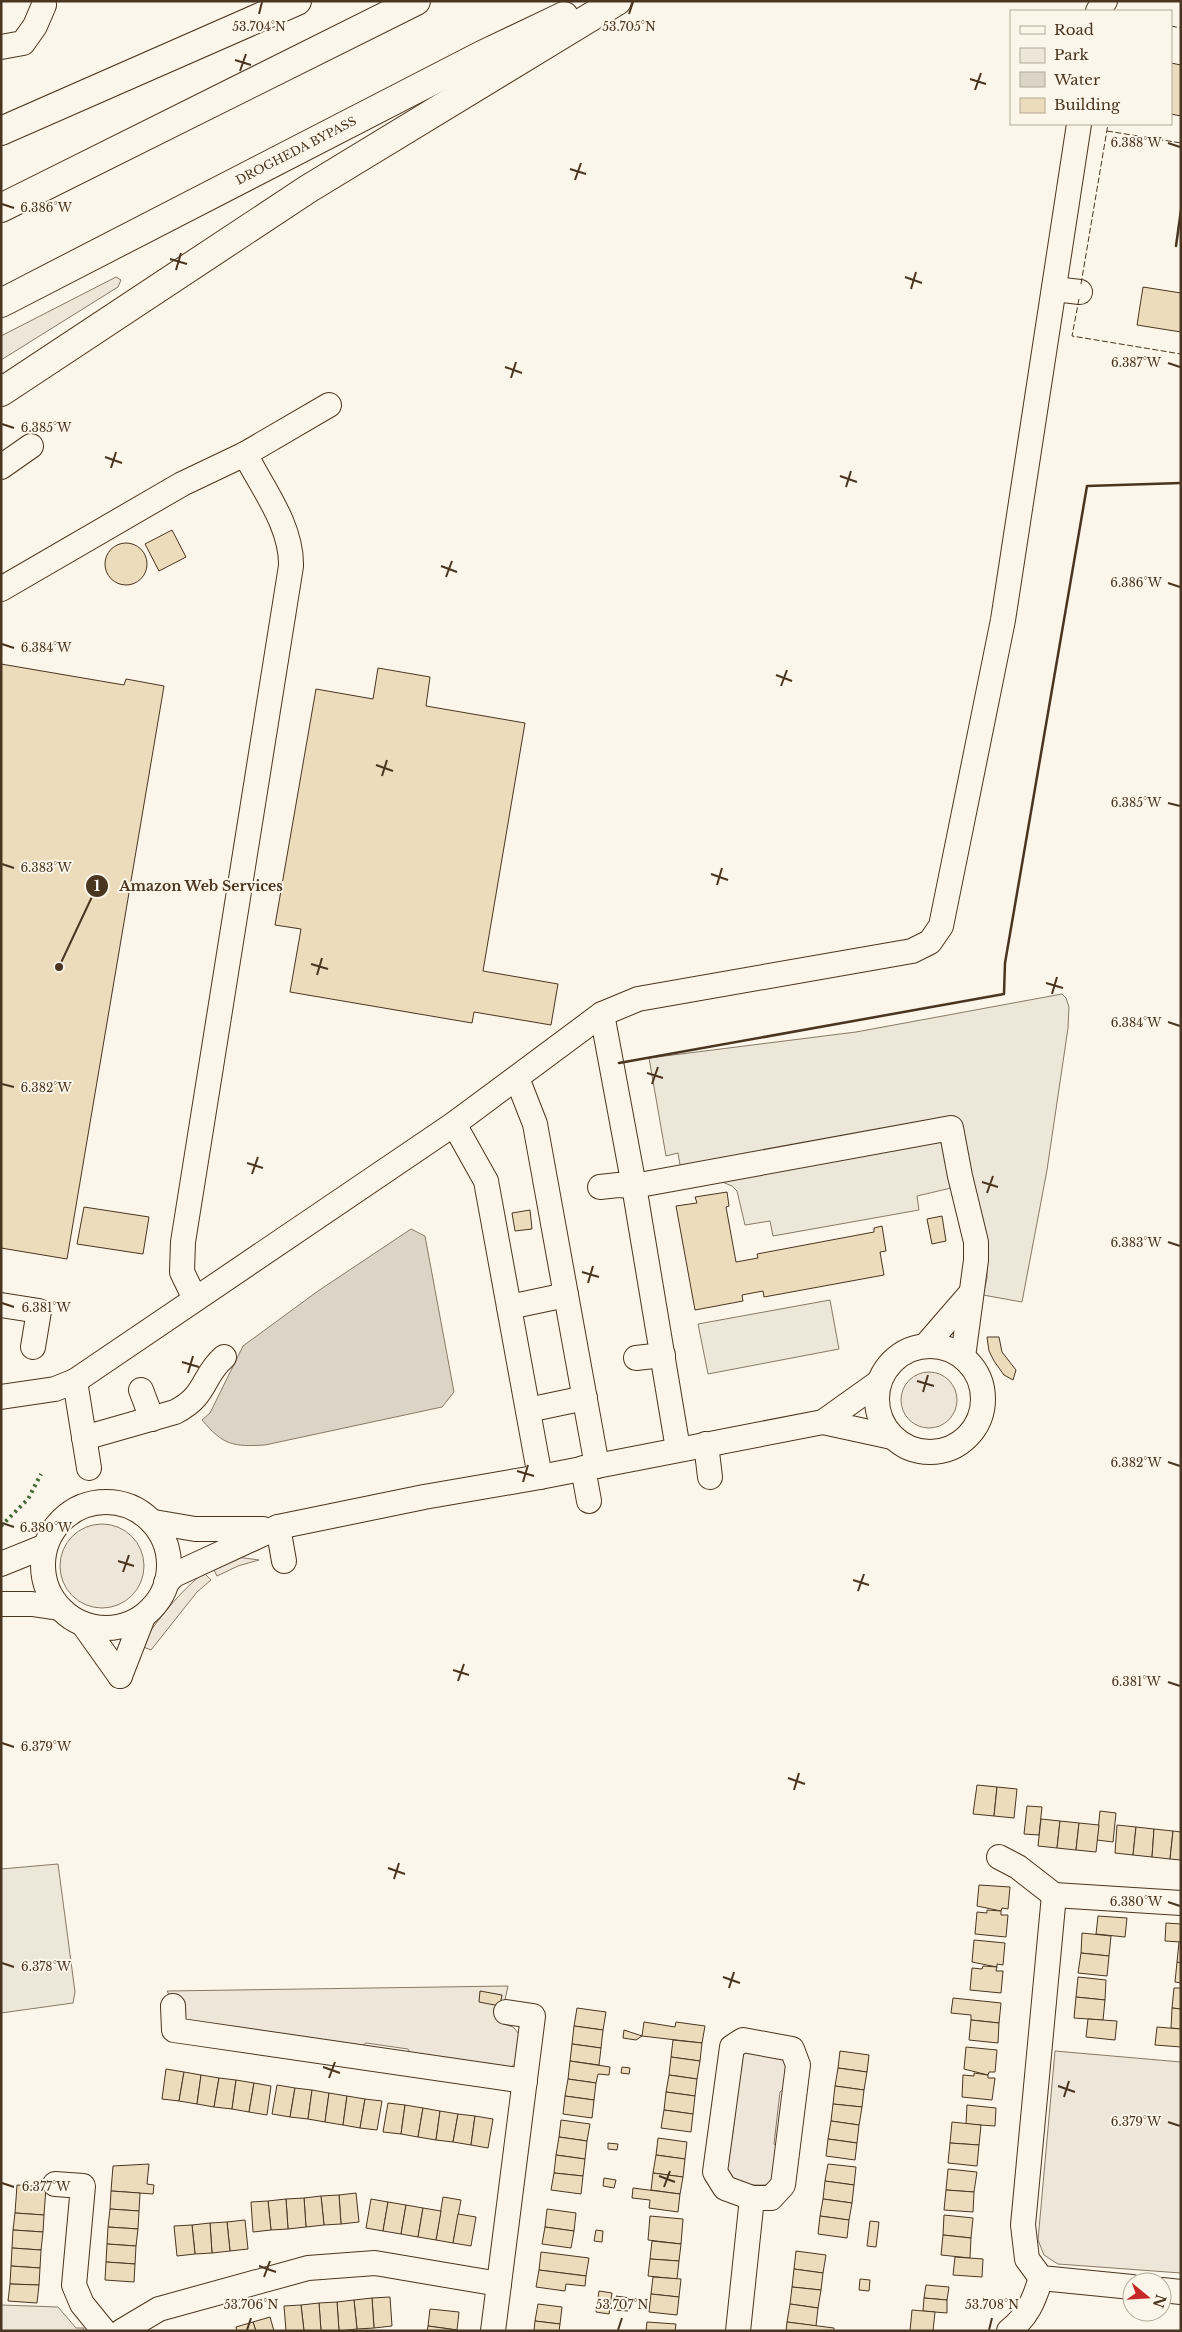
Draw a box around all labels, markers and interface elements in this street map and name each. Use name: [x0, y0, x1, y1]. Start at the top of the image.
legend: [1010, 10, 1172, 125]
text: 53.704°N: [232, 19, 286, 34]
text: 53.705°N: [602, 19, 656, 34]
text: Road: [1054, 20, 1094, 39]
text: Park: [1054, 45, 1090, 64]
text: Water: [1053, 70, 1101, 89]
text: Building: [1054, 95, 1121, 114]
street label: DROGHEDA BYPASS: [233, 113, 359, 188]
text: 6.388°W: [1110, 135, 1162, 150]
text: 6.386°W: [20, 200, 73, 215]
text: 6.387°W: [1111, 355, 1162, 370]
text: 6.385°W: [21, 420, 72, 435]
text: 6.386°W: [1110, 575, 1163, 590]
text: 6.384°W: [21, 640, 72, 655]
text: 6.385°W: [1111, 795, 1162, 810]
text: 6.383°W: [20, 860, 72, 875]
callout: Amazon Web Services: [84, 871, 293, 900]
text: 1: [94, 876, 101, 895]
text: Amazon Web Services: [118, 877, 283, 895]
text: 6.384°W: [1111, 1015, 1162, 1030]
text: 6.382°W: [20, 1080, 72, 1095]
text: 6.383°W: [1110, 1235, 1162, 1250]
text: 6.381°W: [21, 1300, 71, 1315]
text: 6.382°W: [1110, 1455, 1162, 1470]
text: 6.380°W: [20, 1520, 73, 1535]
text: 6.381°W: [1111, 1674, 1161, 1689]
text: 6.379°W: [21, 1739, 72, 1754]
text: 6.380°W: [1110, 1894, 1163, 1909]
text: 6.378°W: [21, 1959, 72, 1974]
text: 6.379°W: [1111, 2114, 1162, 2129]
text: 6.377°W: [22, 2179, 71, 2194]
north arrow: [1122, 2272, 1172, 2322]
text: N: [1149, 2292, 1170, 2310]
text: 53.706°N: [224, 2297, 278, 2312]
text: 53.707°N: [596, 2297, 649, 2312]
text: 53.708°N: [965, 2297, 1019, 2312]

